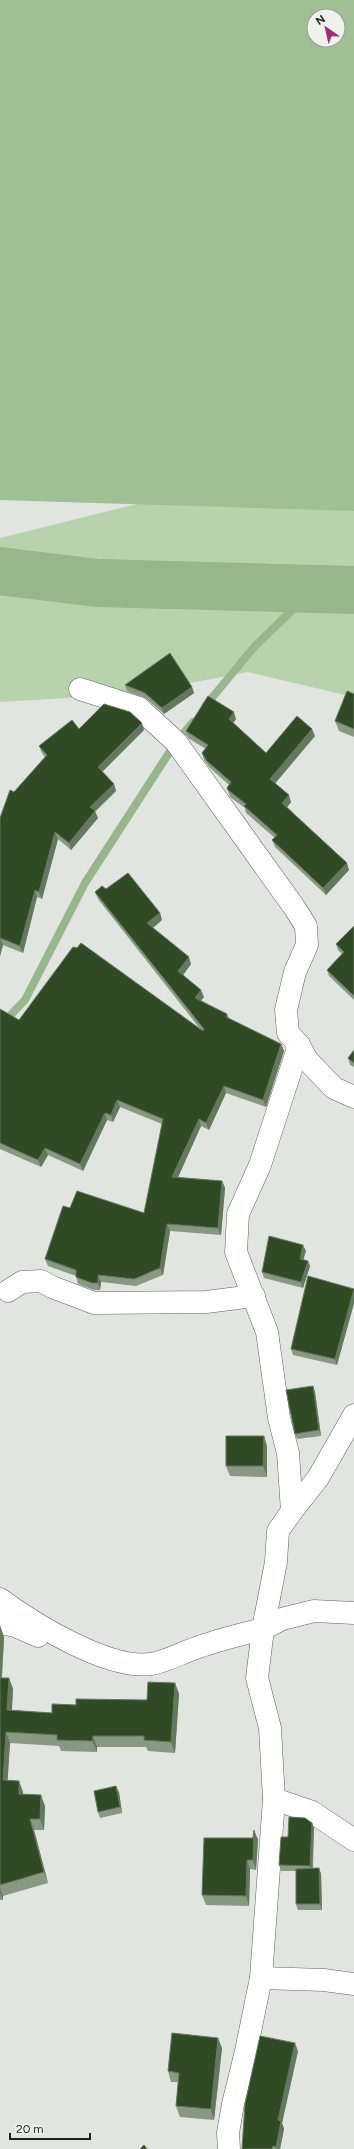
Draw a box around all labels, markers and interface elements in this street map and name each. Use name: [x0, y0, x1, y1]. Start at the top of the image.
north arrow: [306, 8, 346, 48]
text: N: [314, 12, 328, 28]
scale bar: [10, 2115, 90, 2141]
text: 20 m: [16, 2122, 44, 2136]

